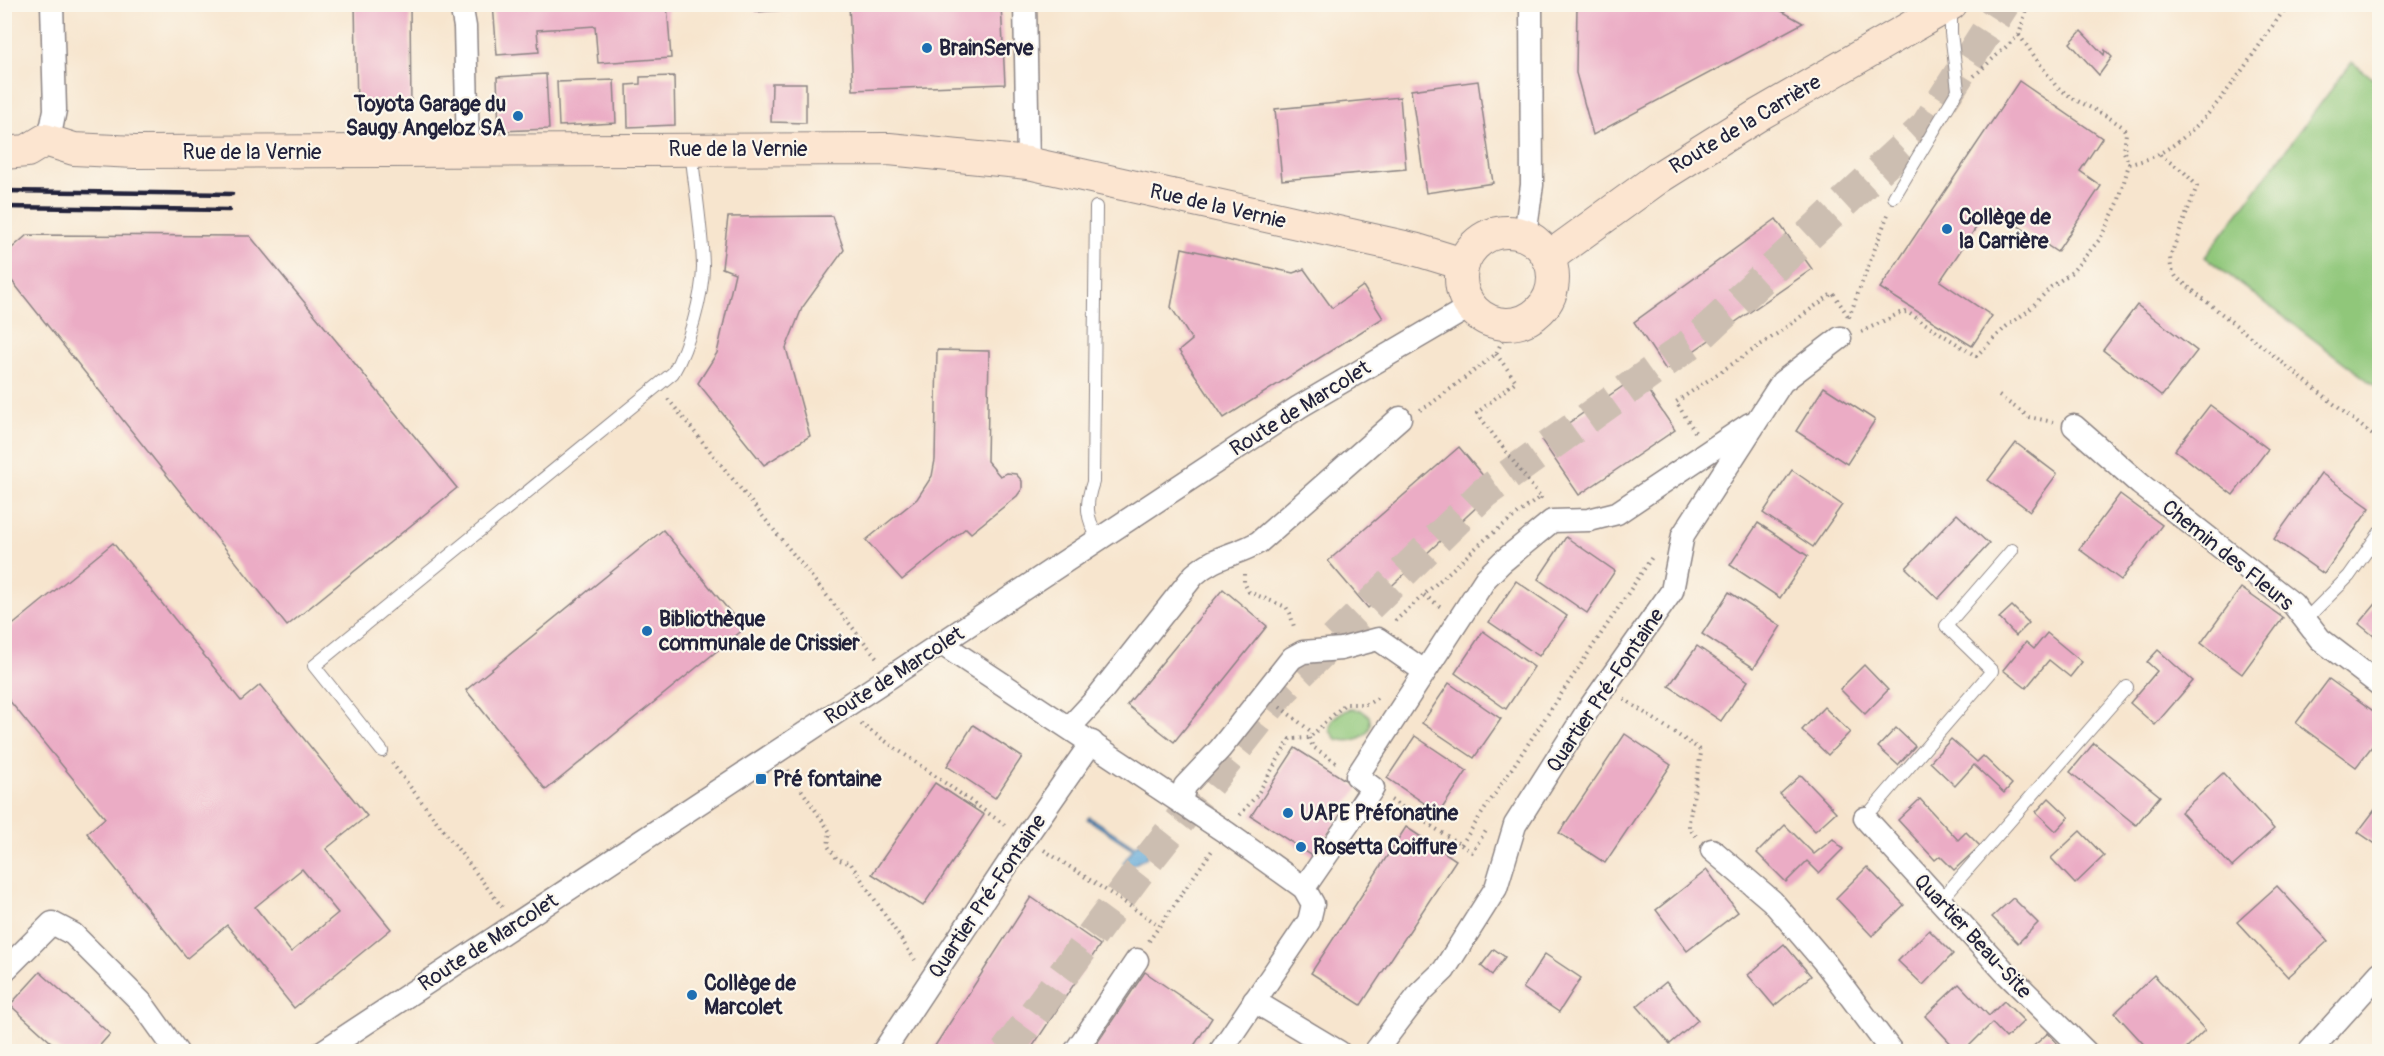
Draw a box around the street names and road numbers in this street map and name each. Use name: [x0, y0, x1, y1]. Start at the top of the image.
street label: Route de la Carrière: [1665, 68, 1827, 180]
street label: Rue de la Vernie: [669, 136, 808, 163]
street label: Rue de la Vernie: [183, 139, 322, 166]
street label: Rue de la Vernie: [1147, 178, 1289, 235]
street label: Route de Marcolet: [1225, 354, 1376, 463]
street label: Chemin des Fleurs: [2156, 494, 2300, 617]
street label: Quartier Pré-Fontaine: [1540, 602, 1671, 778]
street label: Route de Marcolet: [819, 620, 970, 731]
street label: Quartier Pré-Fontaine: [922, 808, 1053, 984]
street label: Quartier Beau-Site: [1908, 868, 2038, 1005]
street label: Route de Marcolet: [413, 887, 564, 998]

